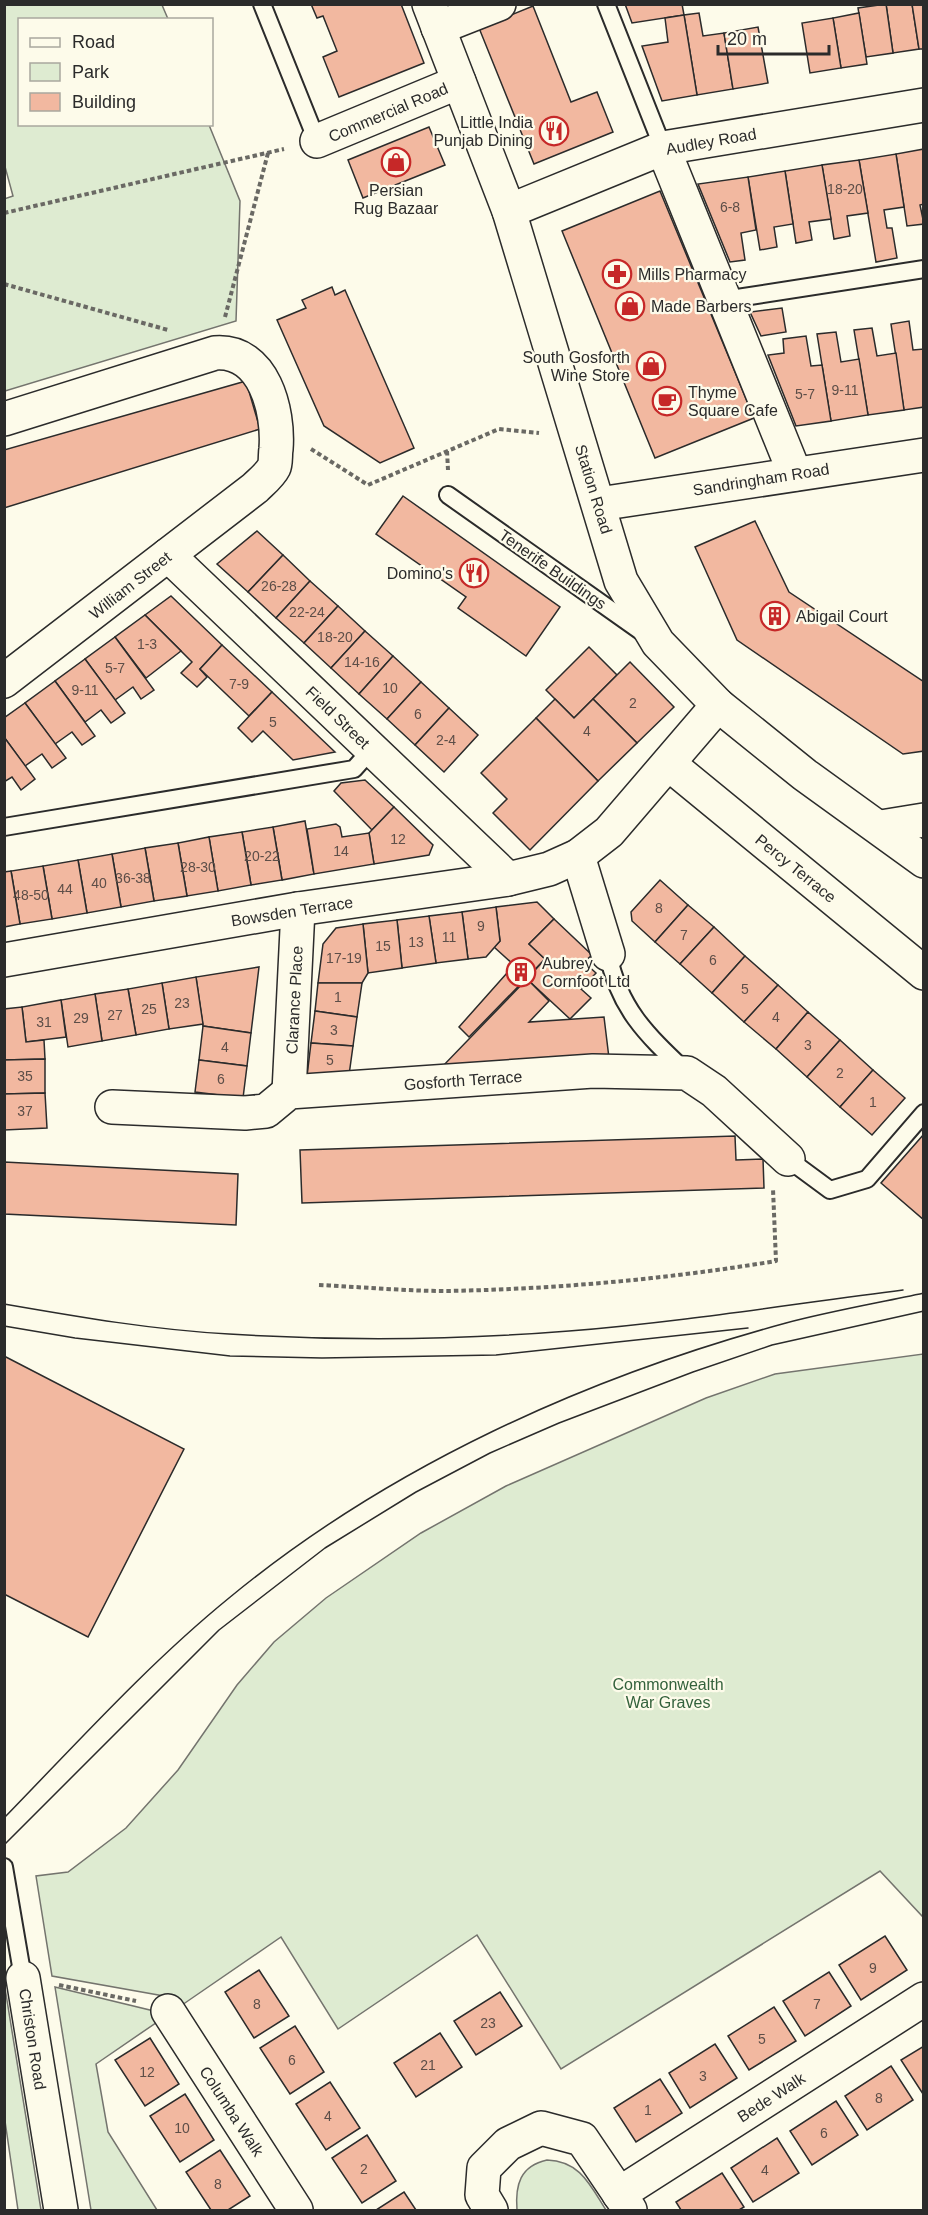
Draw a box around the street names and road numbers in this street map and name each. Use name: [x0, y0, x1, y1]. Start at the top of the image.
street label: Commercial Road: [326, 80, 450, 145]
street label: Audley Road: [664, 125, 758, 158]
street label: Station Road: [572, 442, 615, 536]
street label: Sandringham Road: [692, 460, 830, 499]
street label: Tenerife Buildings: [496, 526, 609, 613]
street label: William Street: [86, 548, 175, 622]
street label: Field Street: [302, 683, 373, 752]
street label: Percy Terrace: [752, 831, 839, 906]
street label: Bowsden Terrace: [230, 893, 354, 930]
street label: Clarance Place: [283, 945, 306, 1055]
street label: Gosforth Terrace: [403, 1068, 523, 1093]
street label: Christon Road: [16, 1987, 49, 2091]
street label: Columba Walk: [196, 2063, 267, 2160]
street label: Bede Walk: [734, 2069, 809, 2125]

